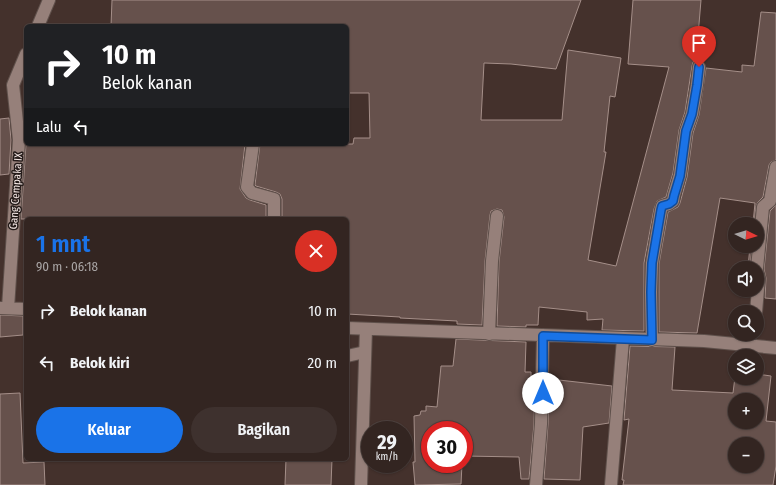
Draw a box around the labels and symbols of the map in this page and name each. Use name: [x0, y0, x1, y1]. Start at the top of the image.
pin: [682, 26, 716, 67]
street label: Gang Cempaka IX: [7, 152, 25, 230]
north arrow: [728, 217, 764, 253]
position arrow: [522, 372, 564, 414]
speed limit sign: 30: [421, 421, 473, 473]

